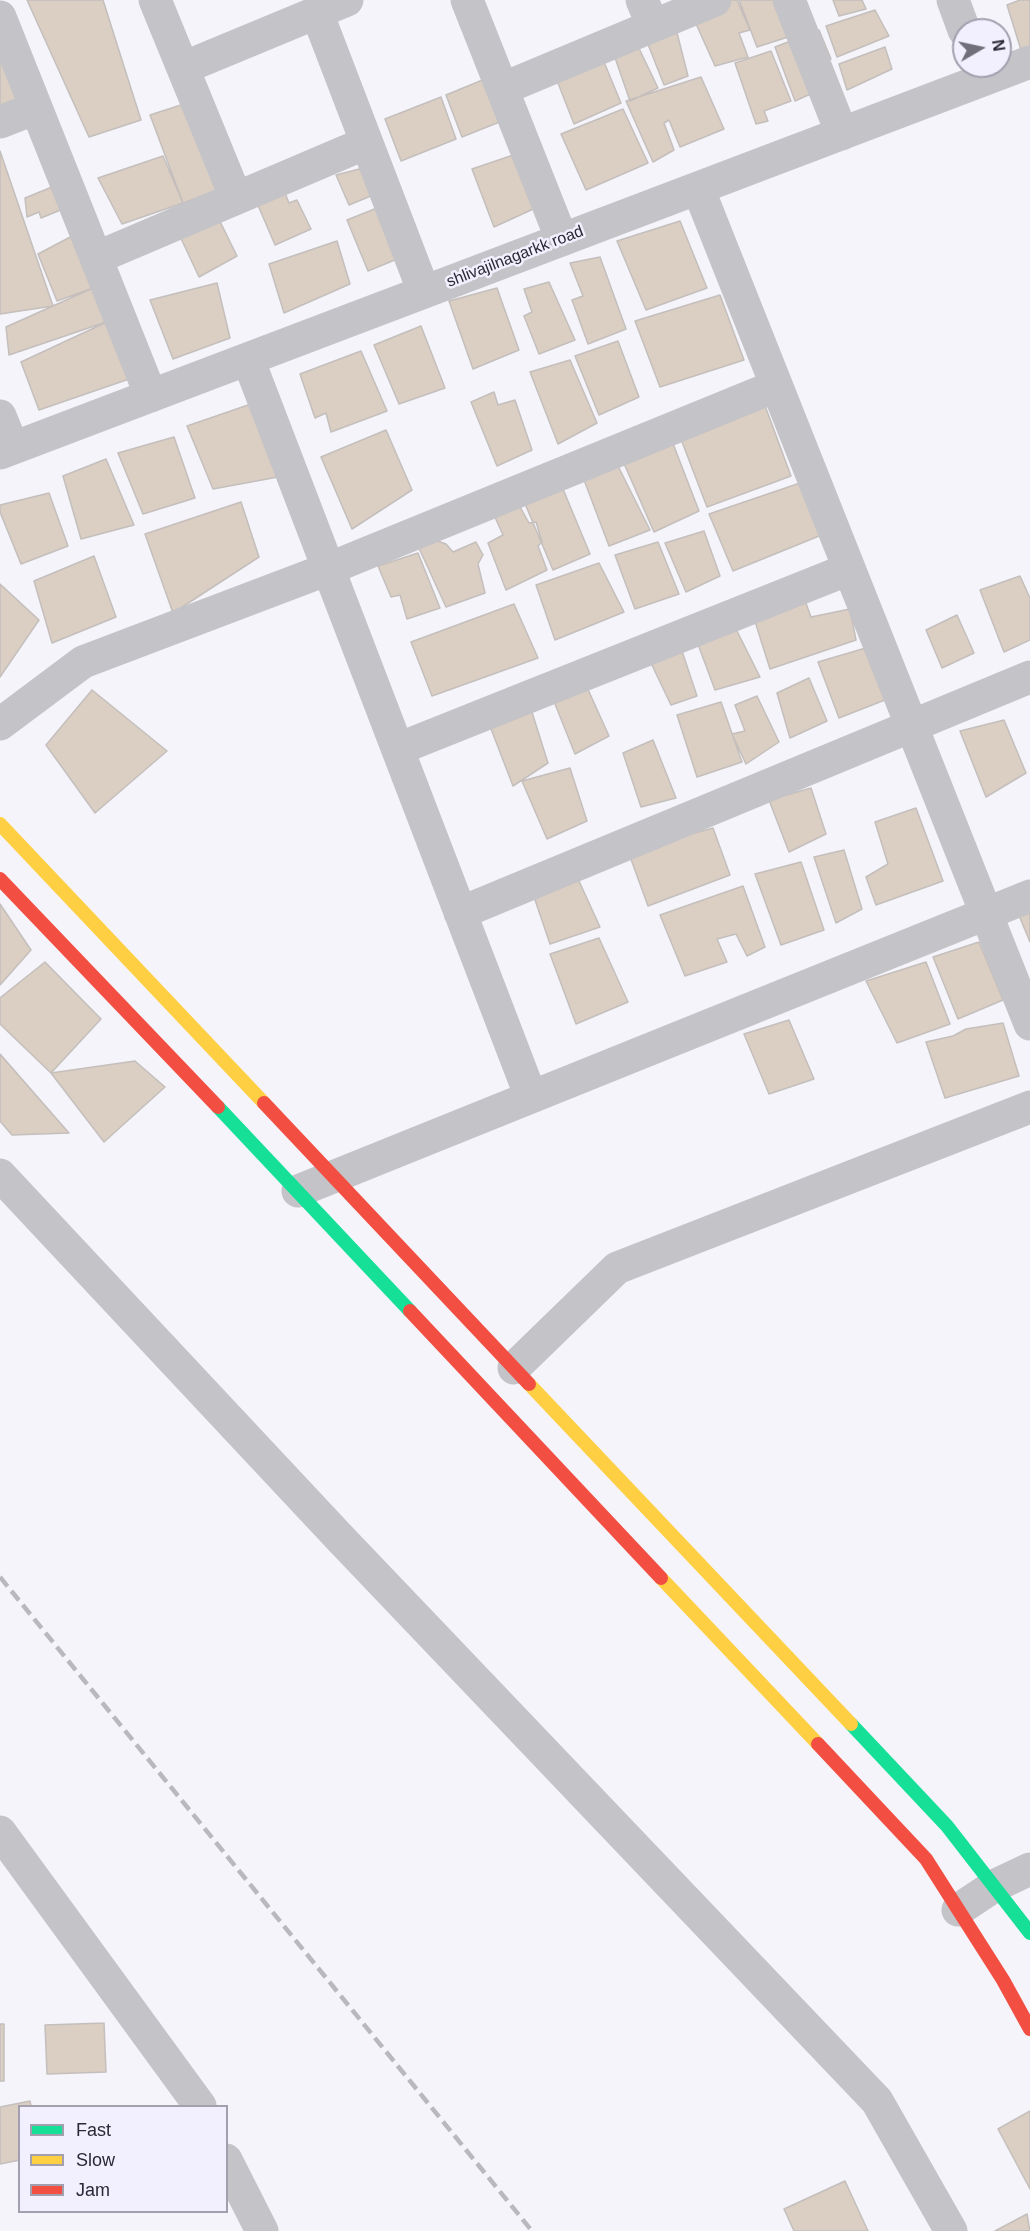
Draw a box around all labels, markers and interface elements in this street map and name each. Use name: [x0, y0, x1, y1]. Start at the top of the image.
north arrow: [952, 18, 1012, 78]
text: N: [989, 38, 1008, 52]
street label: shlivajilnagarkk road: [444, 222, 586, 292]
legend: [18, 2105, 228, 2213]
text: Fast: [76, 2120, 111, 2140]
text: Slow: [76, 2150, 115, 2170]
text: Jam: [76, 2180, 110, 2200]

